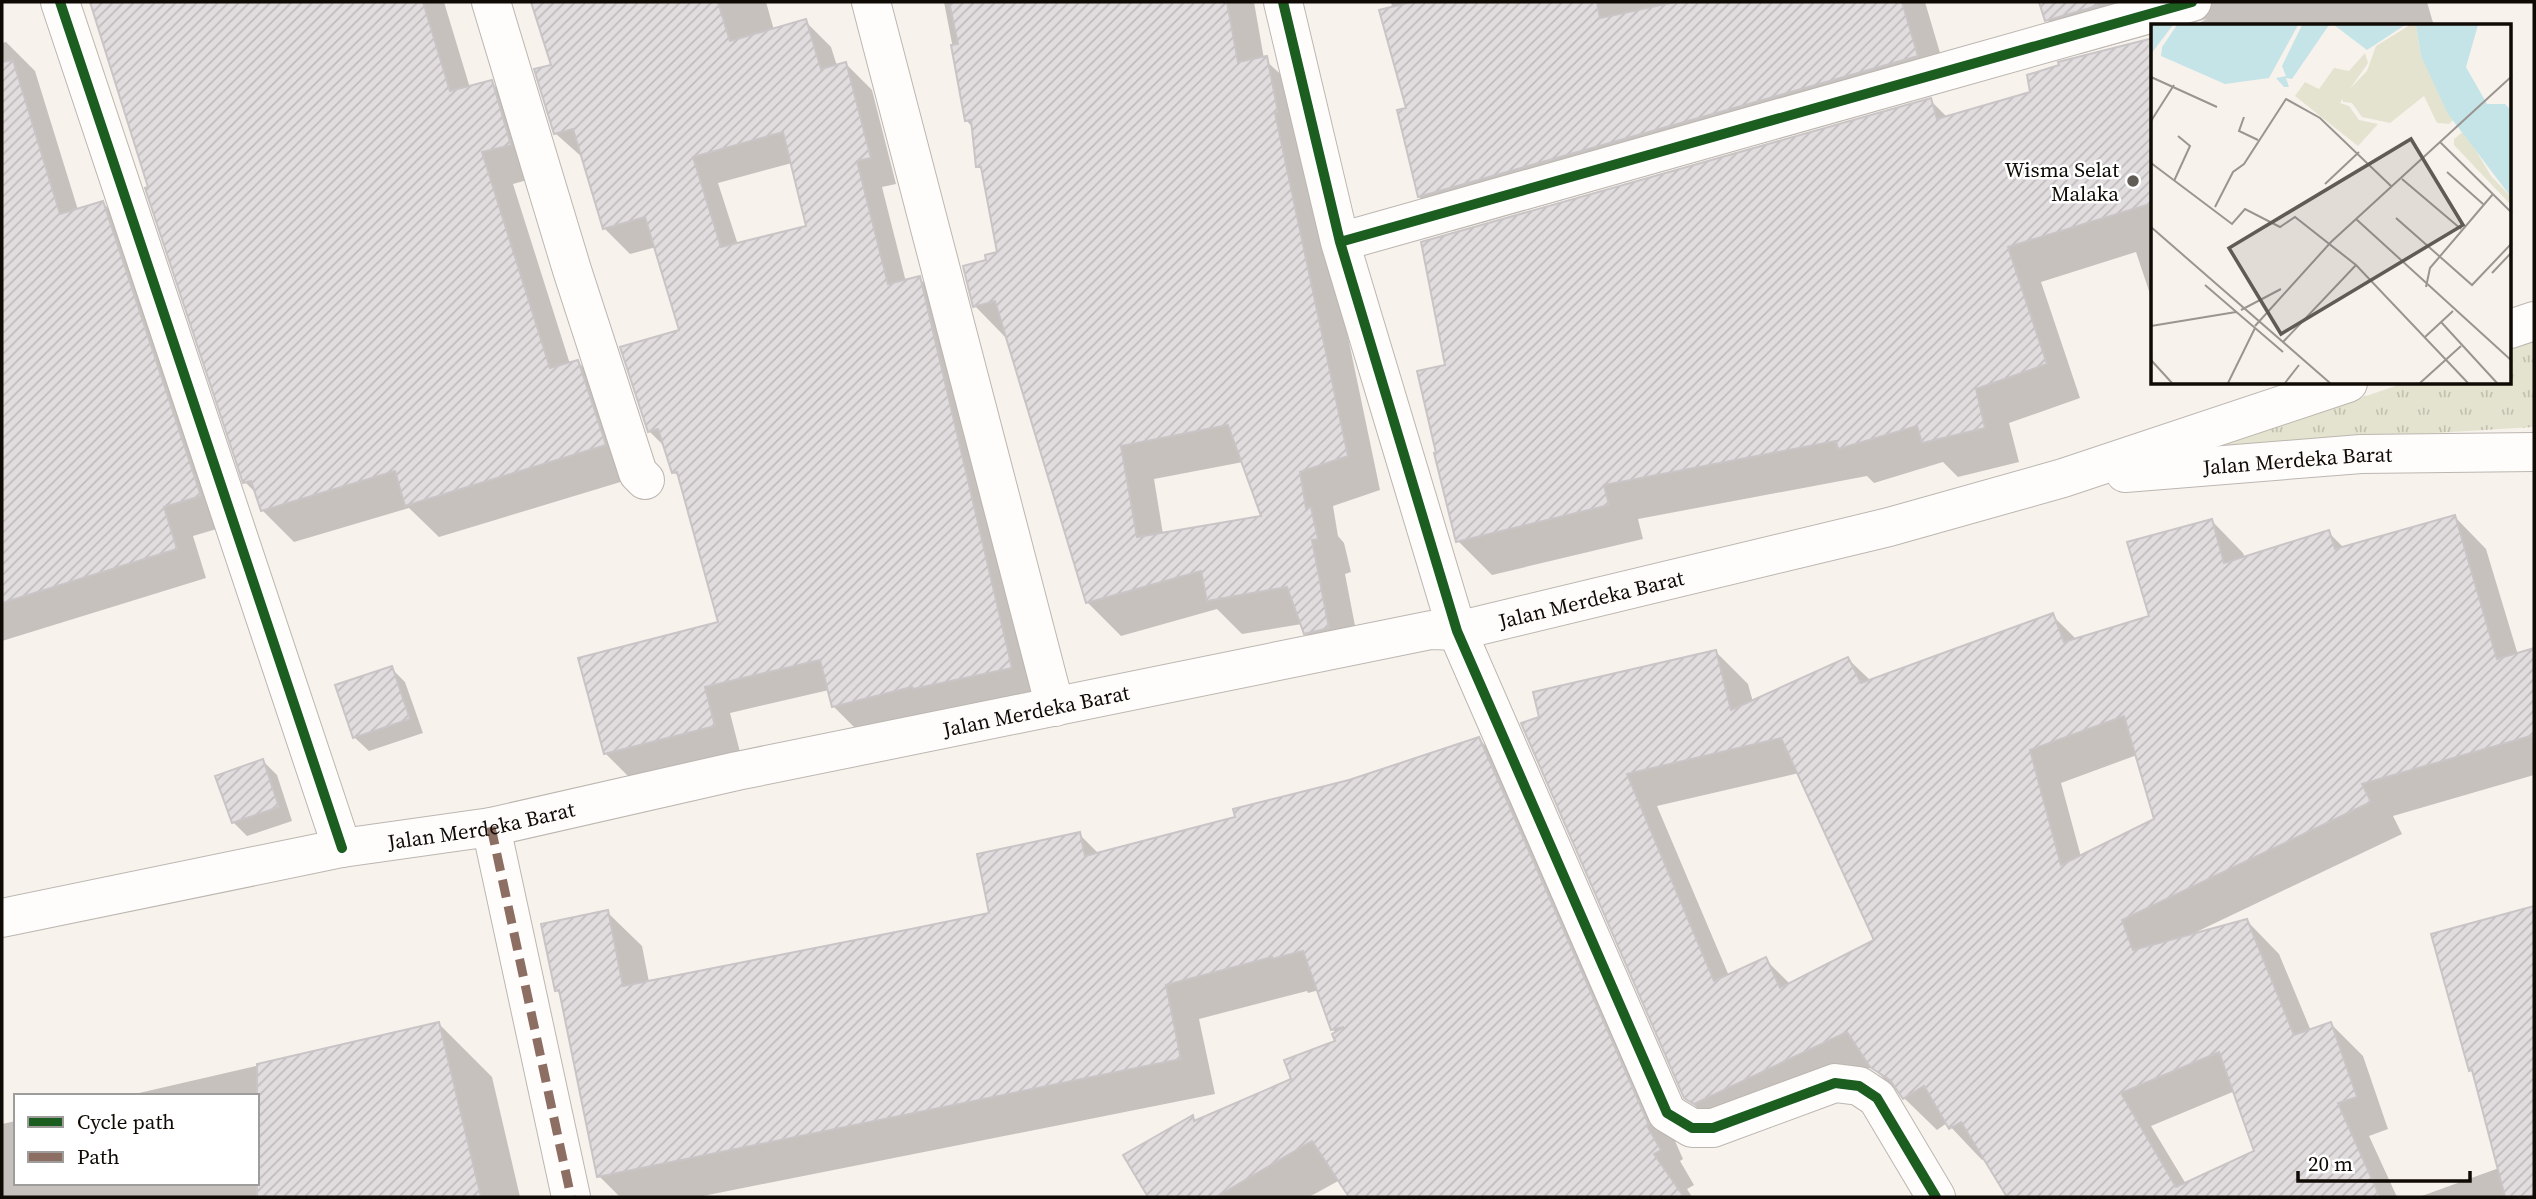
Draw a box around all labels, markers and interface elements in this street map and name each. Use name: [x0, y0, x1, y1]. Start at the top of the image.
inset map: [2151, 24, 2512, 385]
place label: Wisma Selat Malaka: [2005, 155, 2119, 208]
marker: Wisma Selat Malaka: [2125, 173, 2141, 189]
street label: Jalan Merdeka Barat: [2201, 439, 2392, 481]
street label: Jalan Merdeka Barat: [1494, 562, 1687, 635]
street label: Jalan Merdeka Barat: [939, 677, 1132, 744]
street label: Jalan Merdeka Barat: [385, 794, 578, 856]
legend: [14, 1094, 259, 1185]
text: Cycle path: [77, 1107, 175, 1136]
scale bar: [2298, 1140, 2470, 1184]
text: Path: [77, 1142, 120, 1171]
text: 20 m: [2308, 1149, 2353, 1178]

